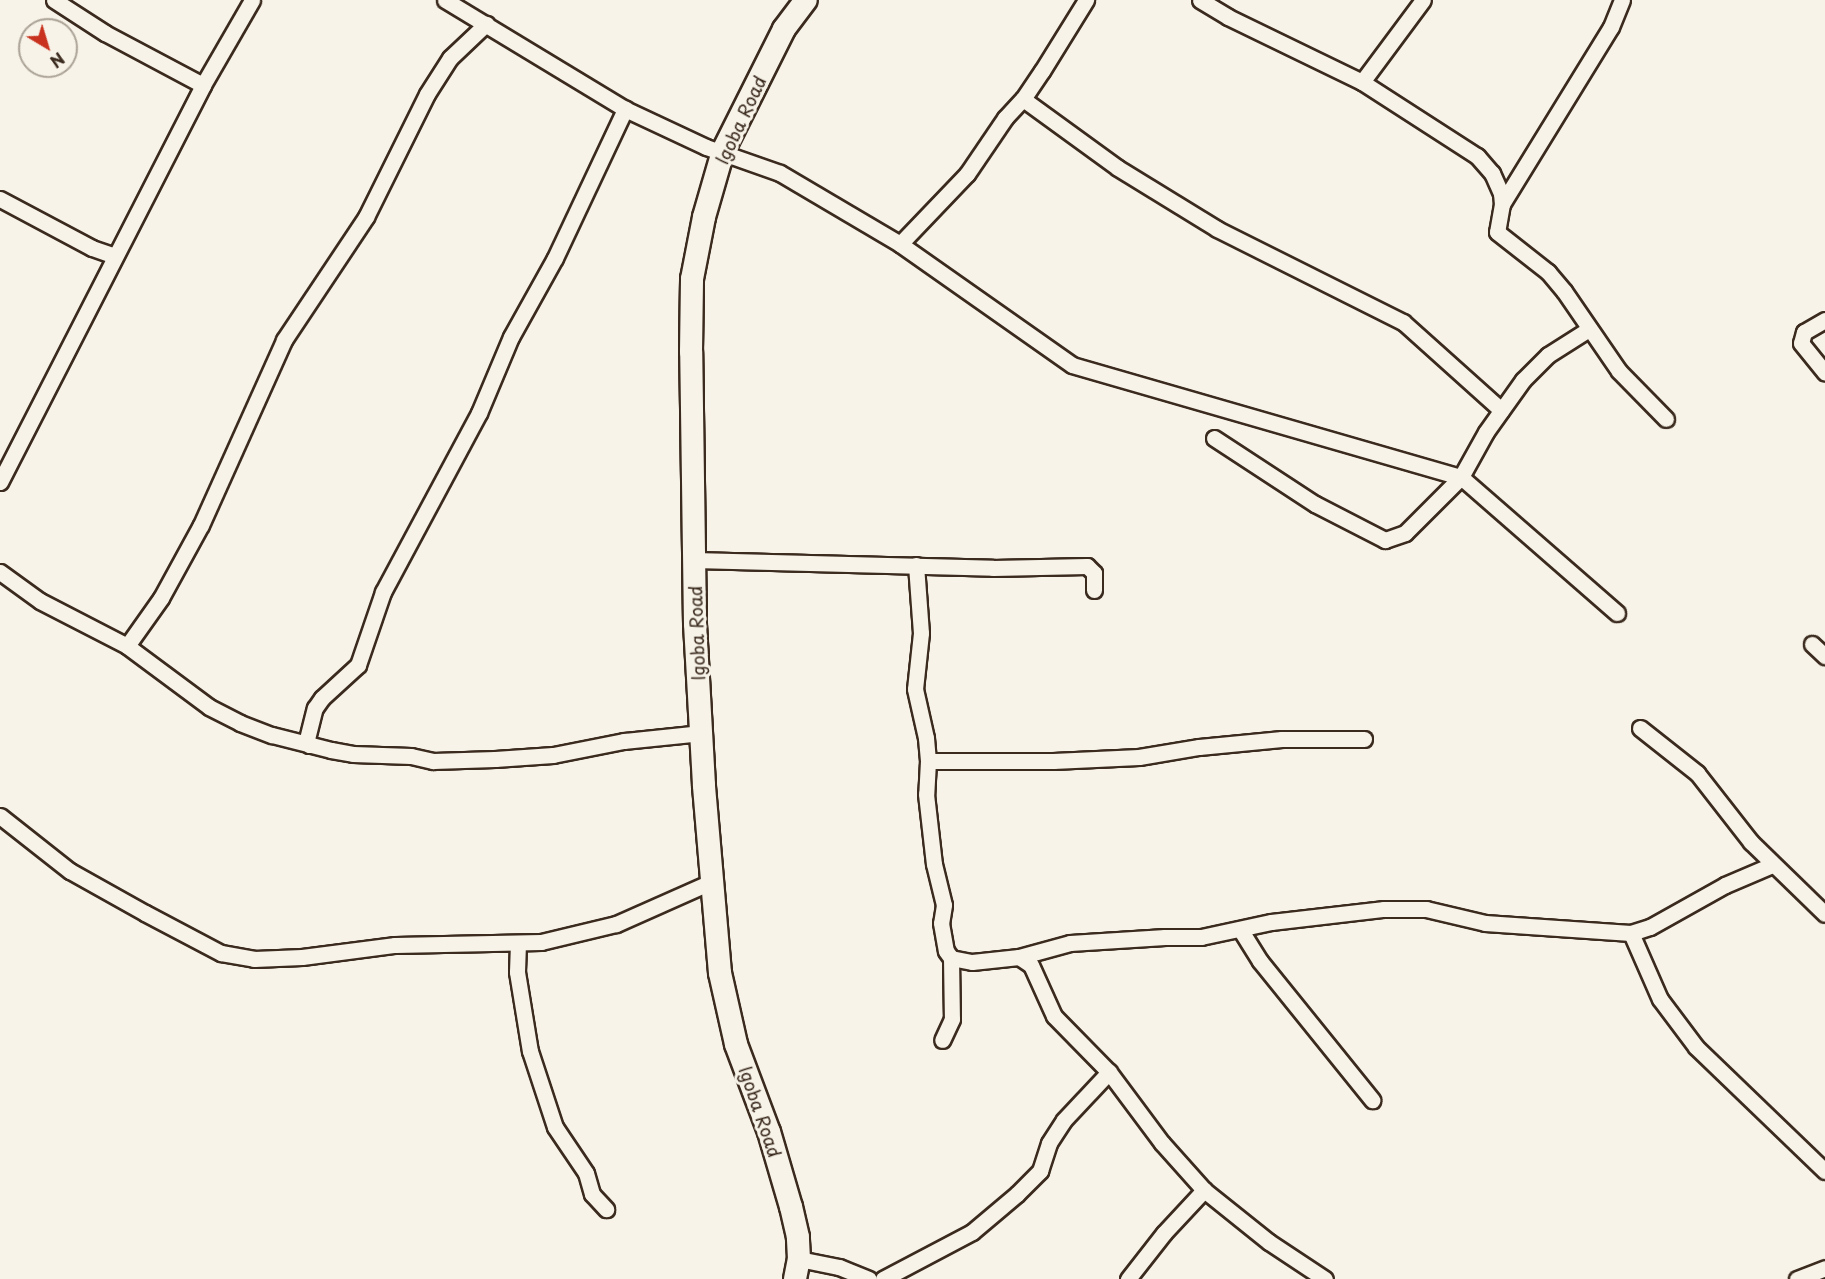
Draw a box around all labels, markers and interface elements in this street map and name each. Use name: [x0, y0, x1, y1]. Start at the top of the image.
north arrow: [18, 18, 78, 78]
text: N: [45, 47, 70, 74]
street label: Igoba Road: [711, 72, 771, 168]
street label: Igoba Road: [685, 585, 709, 681]
street label: Igoba Road: [734, 1063, 786, 1161]

